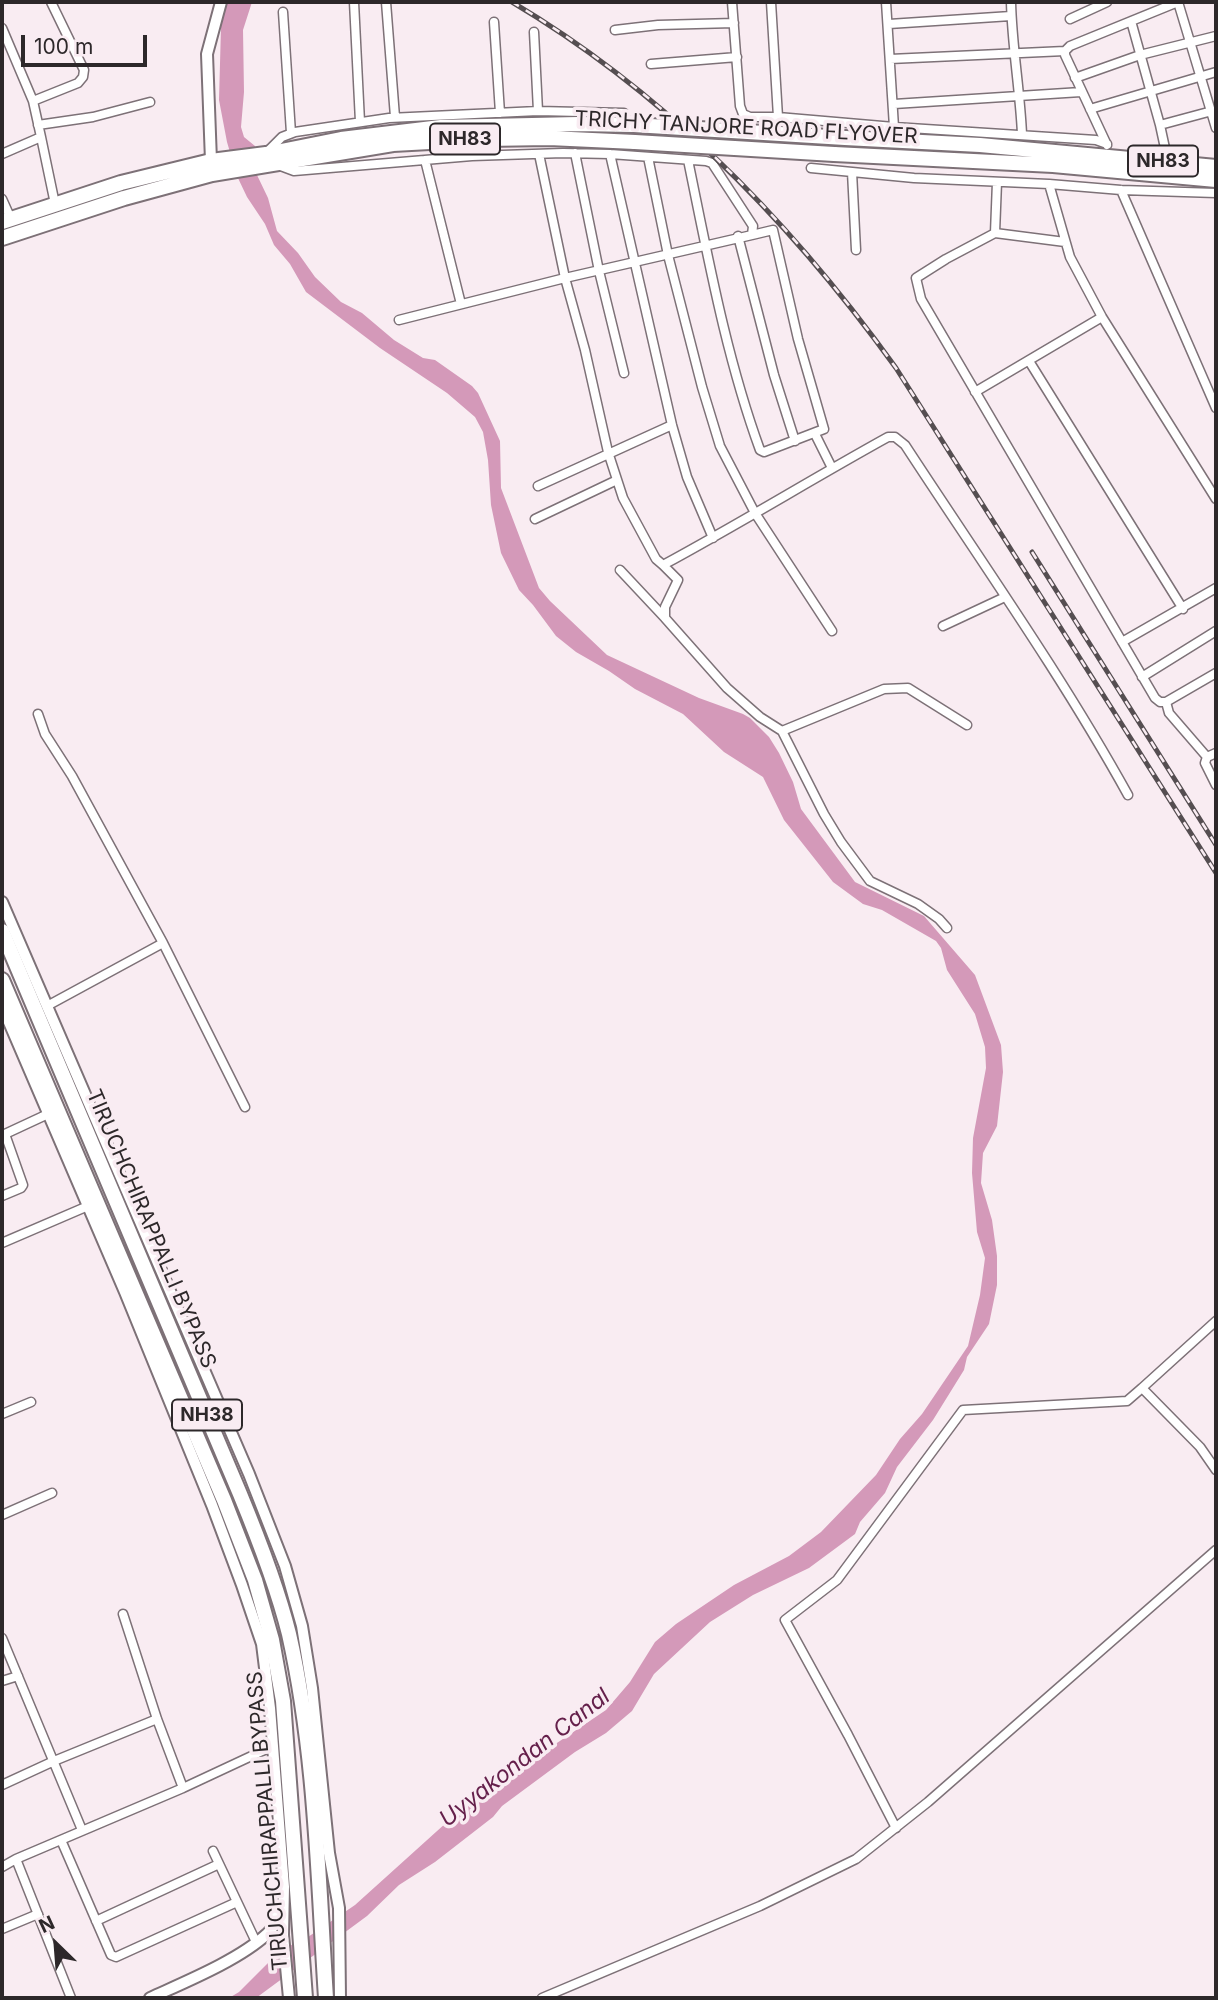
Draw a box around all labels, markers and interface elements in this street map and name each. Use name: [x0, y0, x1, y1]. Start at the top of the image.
scale bar: [24, 21, 150, 65]
text: 100 m: [34, 34, 93, 59]
street label: TRICHY TANJORE ROAD FLYOVER: [574, 106, 918, 150]
road number: NH83: [430, 124, 500, 154]
road number: NH83: [1128, 146, 1198, 176]
street label: TIRUCHCHIRAPPALLI BYPASS: [81, 1086, 221, 1372]
road number: NH38: [172, 1400, 242, 1430]
street label: TIRUCHCHIRAPPALLI BYPASS: [242, 1670, 294, 1972]
water label: Uyyakondan Canal: [434, 1683, 616, 1833]
north arrow: [21, 1909, 91, 1979]
text: N: [35, 1911, 58, 1938]

